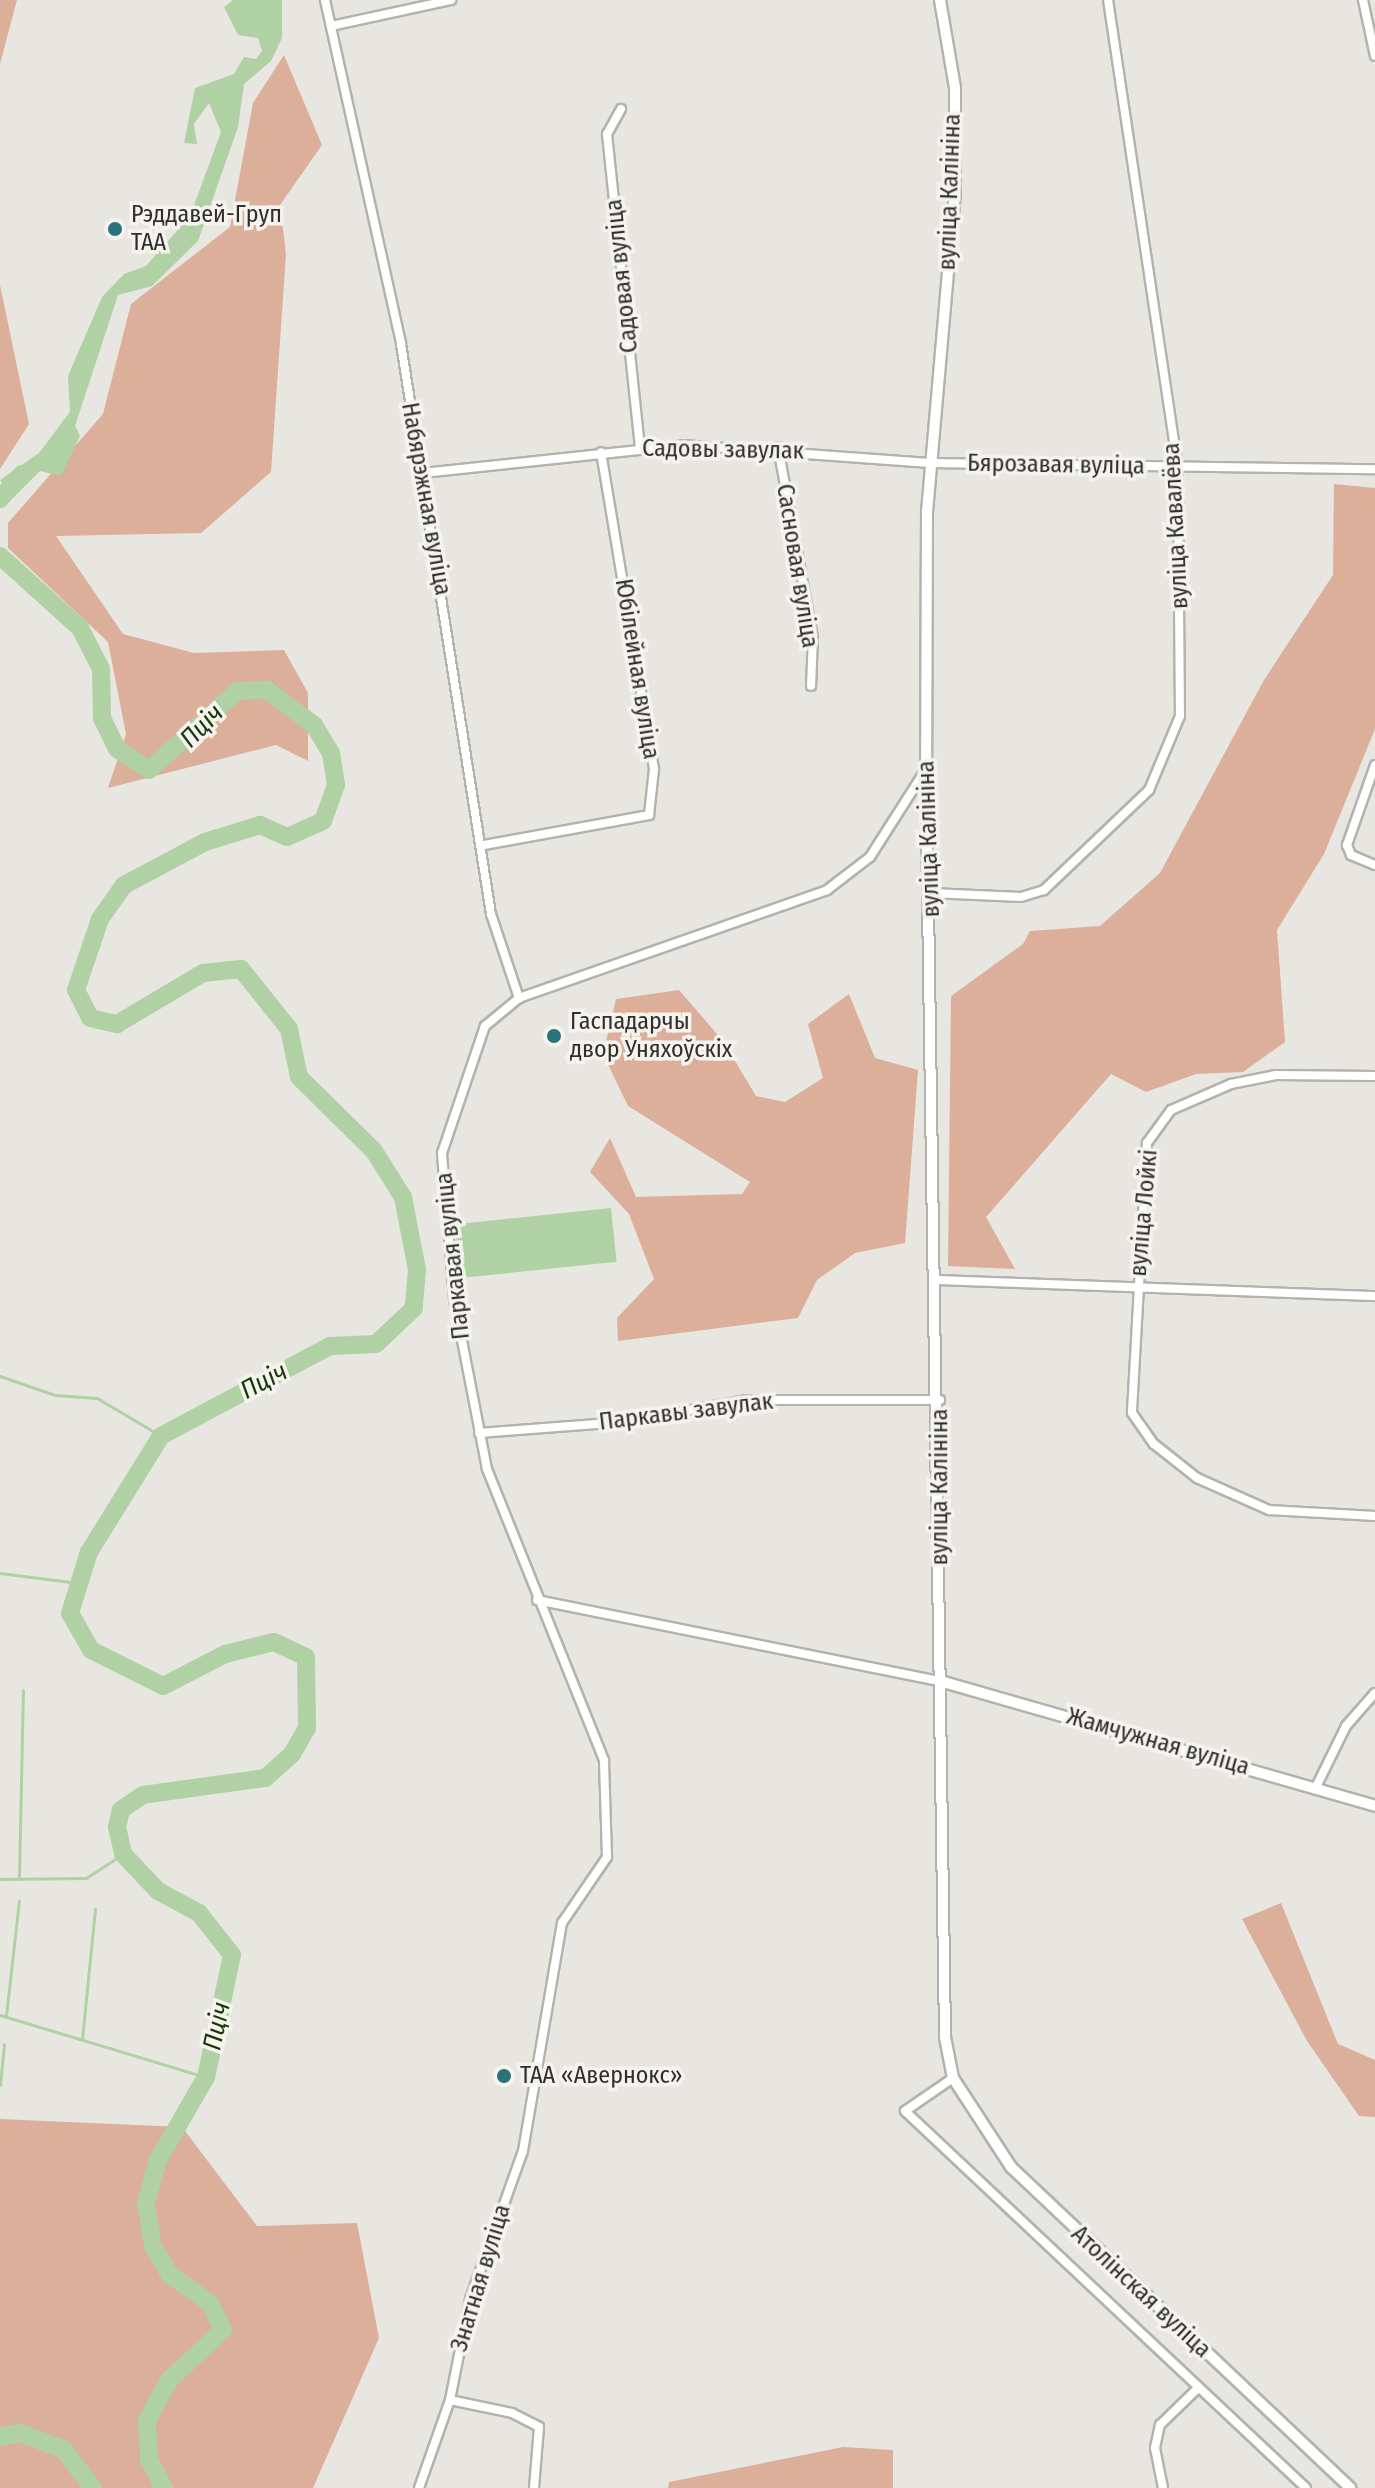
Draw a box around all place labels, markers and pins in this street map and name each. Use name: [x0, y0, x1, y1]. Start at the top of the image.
place label: Рэддавей-Груп ТАА: [131, 201, 282, 257]
marker: Рэддавей-Груп ТАА: [106, 220, 124, 238]
place label: Гаспадарчы двор Уняхоўскіх: [570, 1008, 732, 1064]
marker: Гаспадарчы двор Уняхоўскіх: [545, 1027, 563, 1045]
place label: ТАА «Авернокс»: [520, 2062, 682, 2090]
marker: ТАА «Авернокс»: [495, 2067, 513, 2085]

